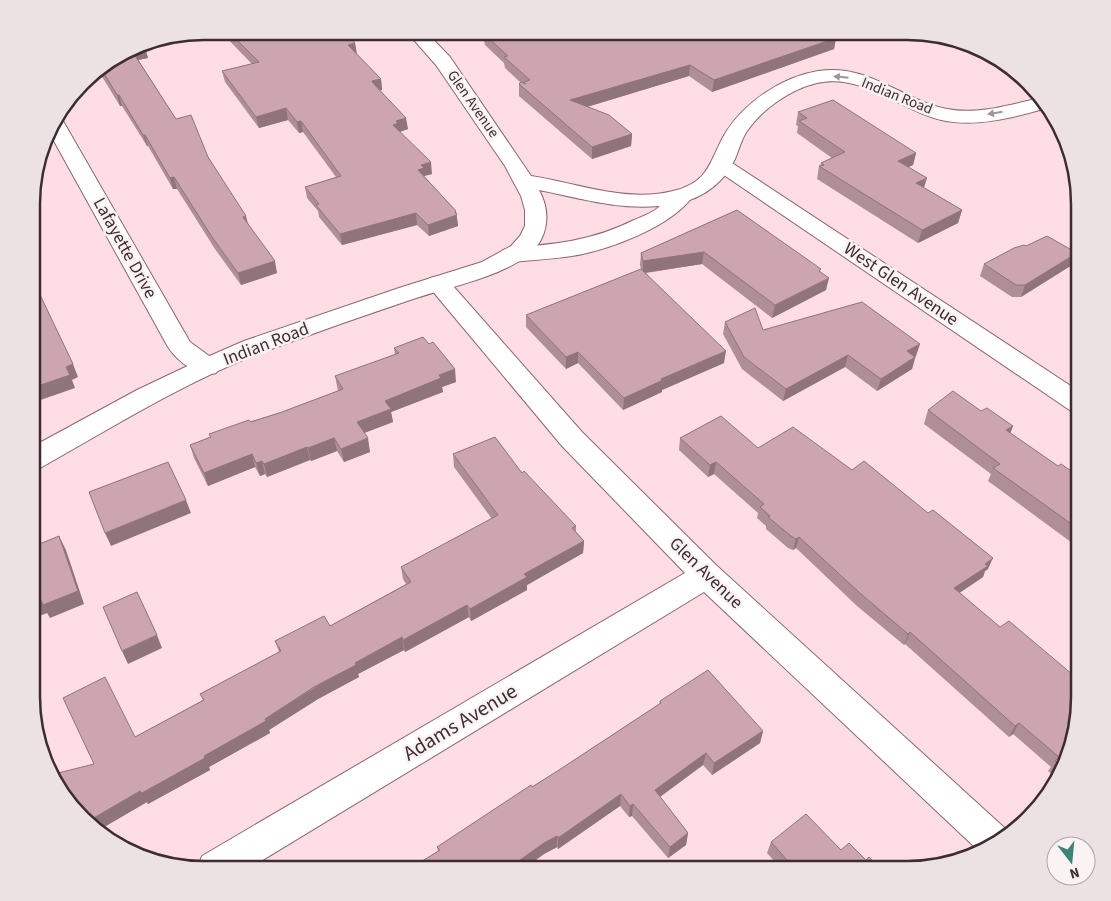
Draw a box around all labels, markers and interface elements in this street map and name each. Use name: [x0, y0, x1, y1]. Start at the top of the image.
street label: Glen Avenue: [442, 66, 504, 142]
one-way arrow: [832, 72, 848, 80]
street label: Indian Road: [858, 72, 936, 120]
one-way arrow: [987, 109, 1003, 117]
street label: Lafayette Drive: [87, 193, 163, 303]
street label: West Glen Avenue: [839, 236, 963, 332]
street label: Indian Road: [219, 316, 313, 372]
street label: Glen Avenue: [664, 532, 748, 615]
street label: Adams Avenue: [397, 676, 523, 768]
north arrow: [1046, 836, 1096, 886]
text: N: [1067, 862, 1082, 883]

